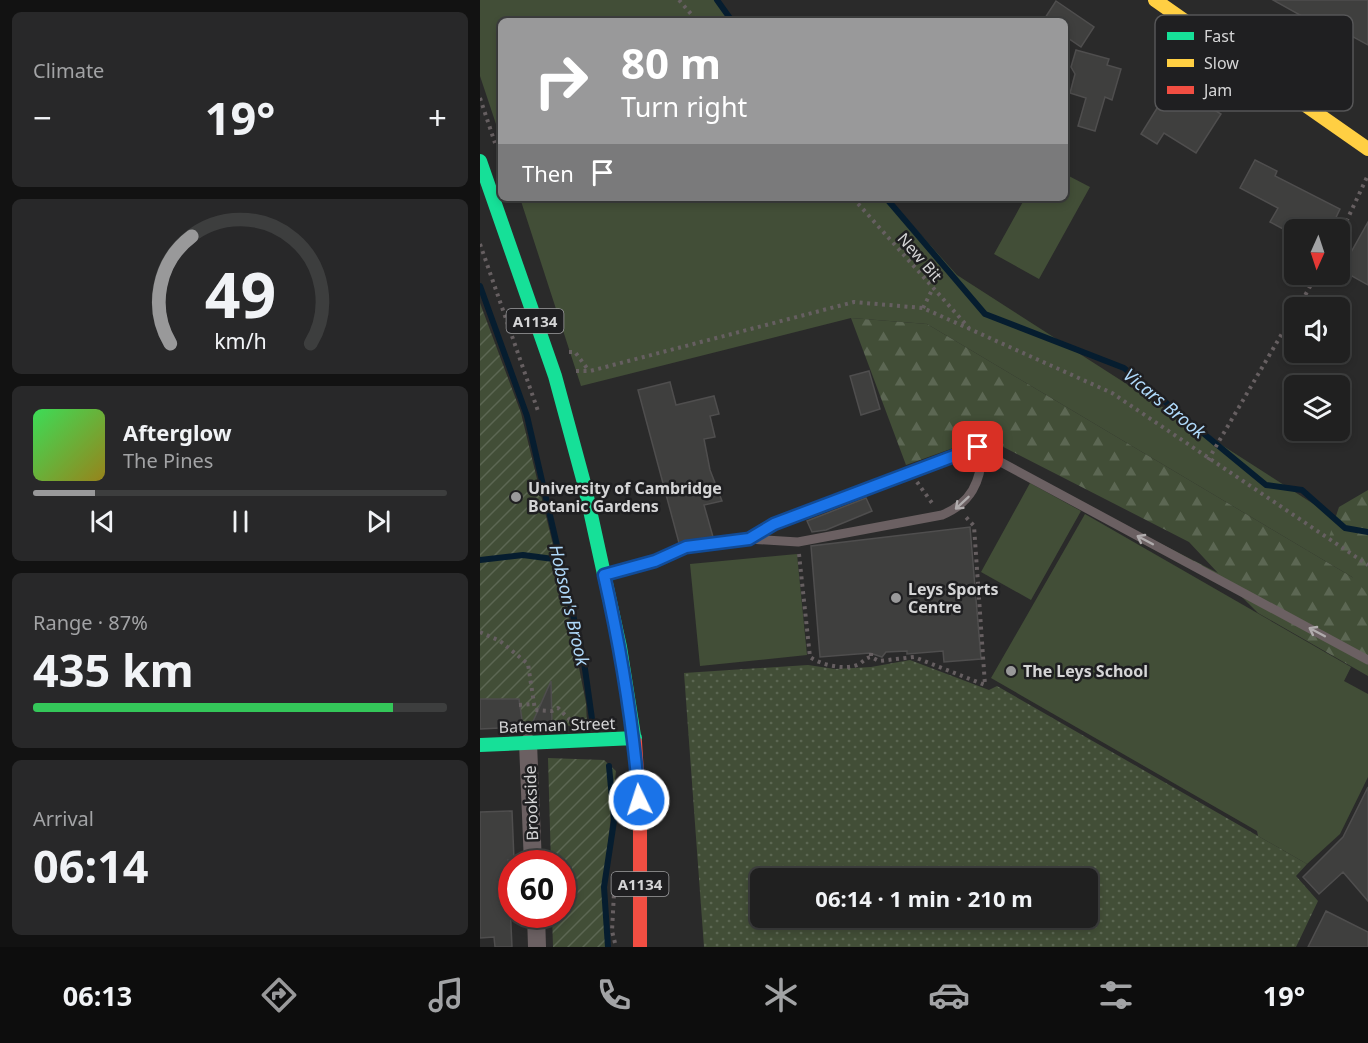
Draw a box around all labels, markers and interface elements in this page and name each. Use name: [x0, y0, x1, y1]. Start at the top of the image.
legend: [1155, 15, 1353, 111]
text: Fast: [1204, 25, 1235, 47]
text: 80 m: [621, 34, 721, 91]
icon: right: [522, 42, 600, 120]
text: Slow: [1204, 52, 1239, 74]
text: Climate: [33, 57, 104, 84]
text: Jam: [1202, 79, 1232, 101]
text: 19°: [205, 87, 275, 148]
text: Turn right: [621, 88, 747, 125]
text: −: [33, 95, 52, 140]
text: +: [428, 95, 447, 140]
icon: arrive: [586, 156, 619, 189]
text: Then: [522, 158, 574, 188]
north arrow: [1284, 219, 1350, 285]
map controls: [1284, 219, 1350, 441]
street label: New Bit: [893, 228, 947, 286]
text: 49: [204, 251, 276, 336]
button: sound: [1284, 297, 1350, 363]
road number: A1134: [506, 309, 564, 333]
text: km/h: [214, 326, 266, 355]
water label: Vicars Brook: [1119, 362, 1212, 444]
button: layers: [1284, 375, 1350, 441]
text: Afterglow: [123, 417, 232, 447]
pin: [952, 421, 1003, 472]
icon: arrive: [961, 430, 994, 463]
text: The Pines: [123, 447, 213, 474]
place label: University of Cambridge Botanic Gardens: [528, 477, 722, 517]
marker: University of Cambridge Botanic Gardens: [509, 490, 523, 504]
one-way arrow: [954, 496, 969, 510]
icon: previous: [86, 505, 119, 538]
icon: pause: [224, 505, 257, 538]
icon: next: [362, 505, 395, 538]
one-way arrow: [1137, 534, 1154, 546]
water label: Hobson's Brook: [544, 542, 596, 669]
place label: Leys Sports Centre: [908, 578, 999, 618]
marker: Leys Sports Centre: [889, 591, 903, 605]
text: Range · 87%: [33, 609, 148, 636]
one-way arrow: [1308, 626, 1326, 637]
text: 435 km: [33, 639, 194, 700]
place label: The Leys School: [1023, 660, 1148, 682]
marker: The Leys School: [1004, 664, 1018, 678]
street label: Bateman Street: [498, 712, 616, 738]
street label: Brookside: [519, 765, 543, 841]
position arrow: [607, 768, 671, 832]
text: Arrival: [33, 805, 94, 832]
text: 06:14: [33, 835, 149, 896]
speed limit sign: 60: [498, 850, 576, 928]
road number: A1134: [612, 872, 668, 896]
text: 06:14 · 1 min · 210 m: [815, 883, 1033, 913]
icon: directions: [258, 974, 300, 1016]
icon: music: [425, 974, 467, 1016]
icon: phone: [593, 974, 635, 1016]
icon: climate: [760, 974, 802, 1016]
icon: car: [928, 974, 970, 1016]
icon: filters: [1095, 974, 1137, 1016]
text: 06:13: [63, 977, 132, 1014]
text: 19°: [1263, 977, 1305, 1014]

